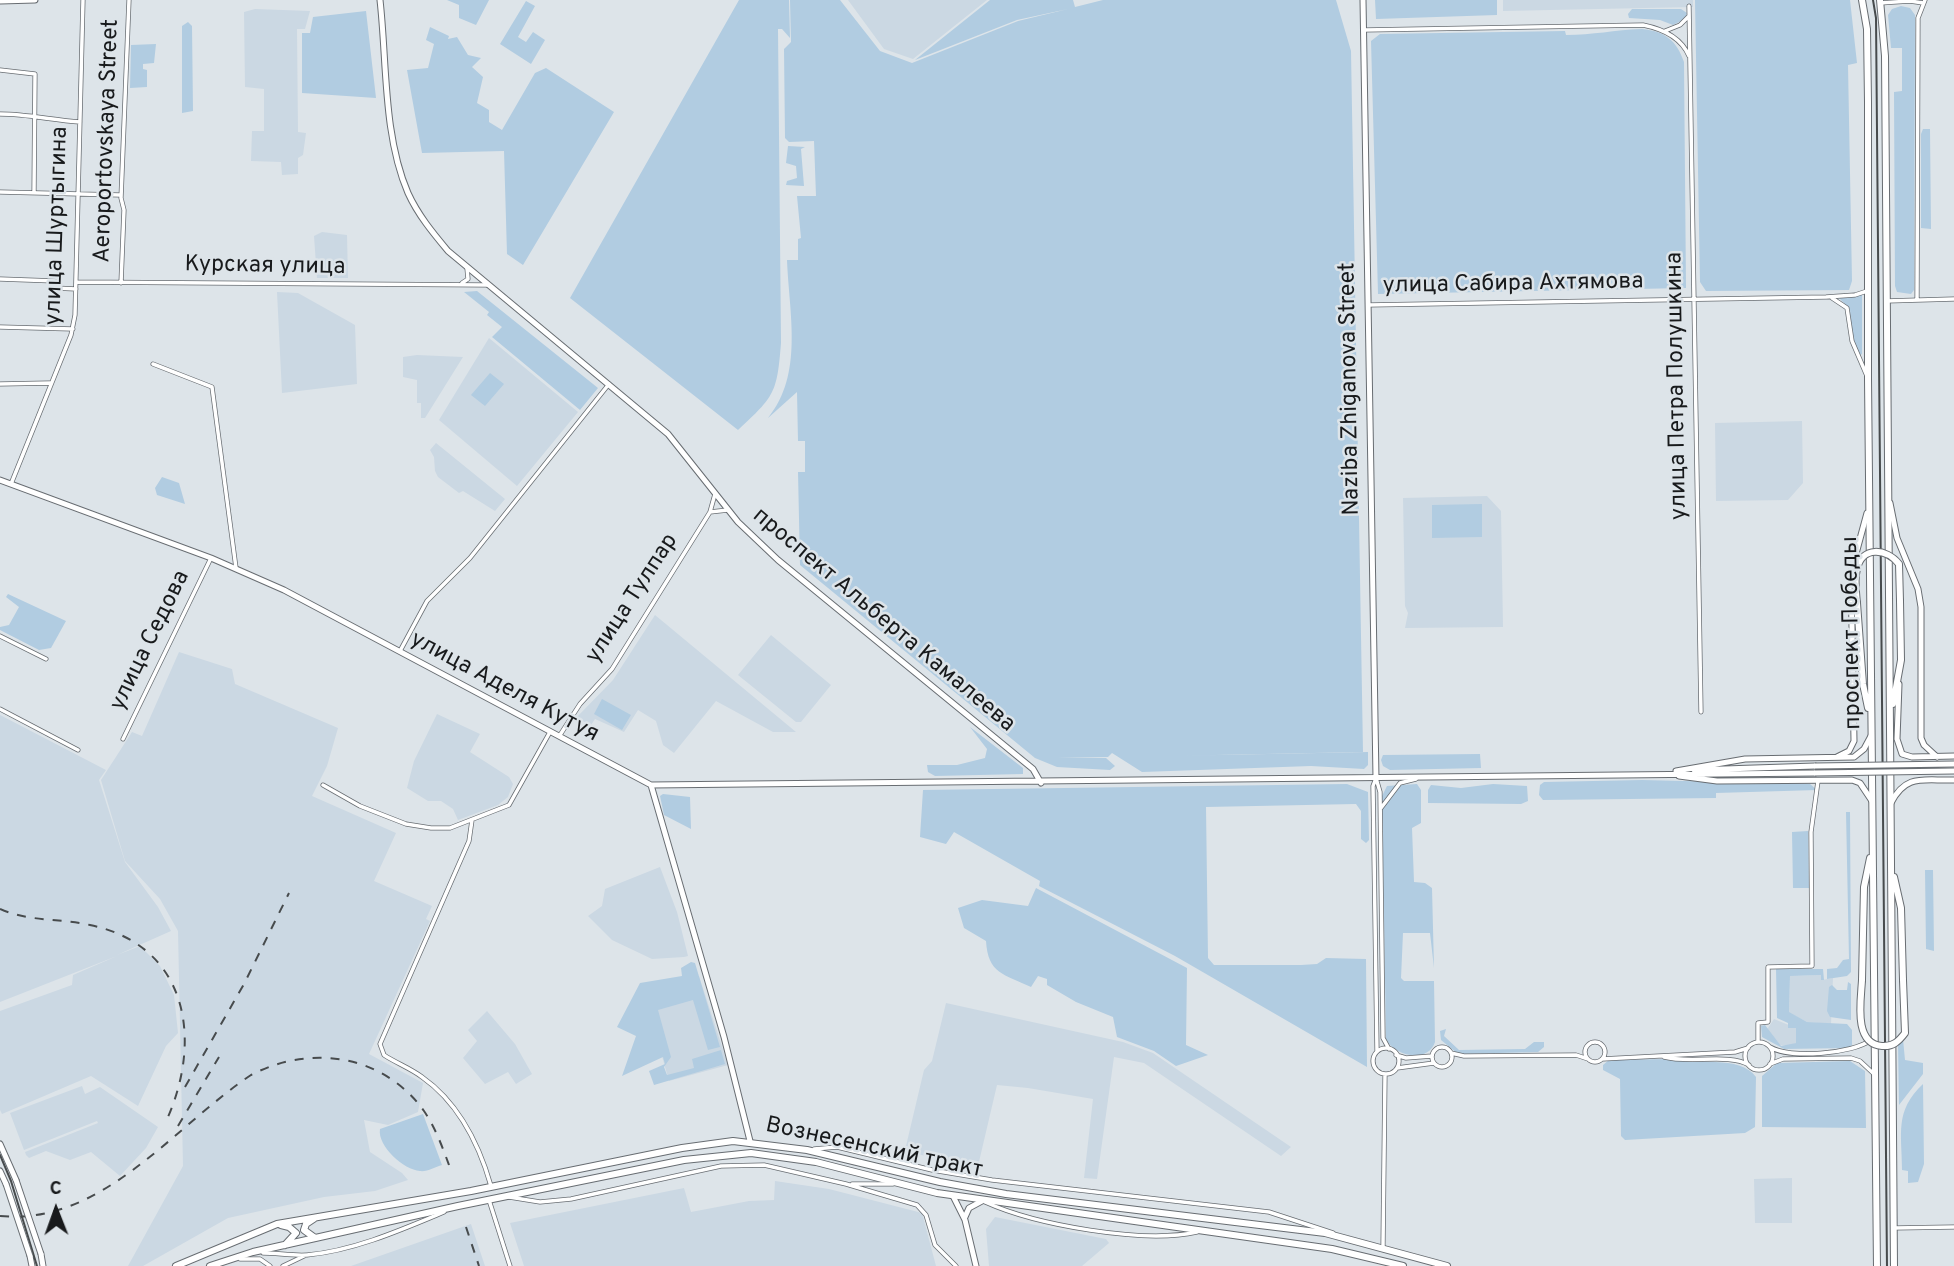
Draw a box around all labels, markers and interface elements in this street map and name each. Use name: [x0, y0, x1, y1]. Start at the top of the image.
street label: Aeroportovskaya Street: [90, 19, 126, 263]
street label: улица Шуртыгина: [41, 126, 75, 326]
street label: Курская улица: [184, 252, 346, 282]
street label: улица Петра Полушкина: [1662, 252, 1694, 520]
street label: Naziba Zhiganova Street: [1335, 262, 1367, 516]
street label: улица Сабира Ахтямова: [1382, 269, 1644, 301]
street label: проспект Альберта Камалеева: [746, 503, 1020, 739]
street label: улица Тулпар: [581, 529, 685, 669]
street label: проспект Победы: [1838, 536, 1868, 730]
street label: улица Седова: [105, 566, 197, 716]
street label: улица Аделя Кутуя: [405, 627, 603, 749]
street label: Вознесенский тракт: [763, 1112, 985, 1186]
north arrow: [21, 1175, 91, 1245]
text: С: [49, 1177, 62, 1201]

